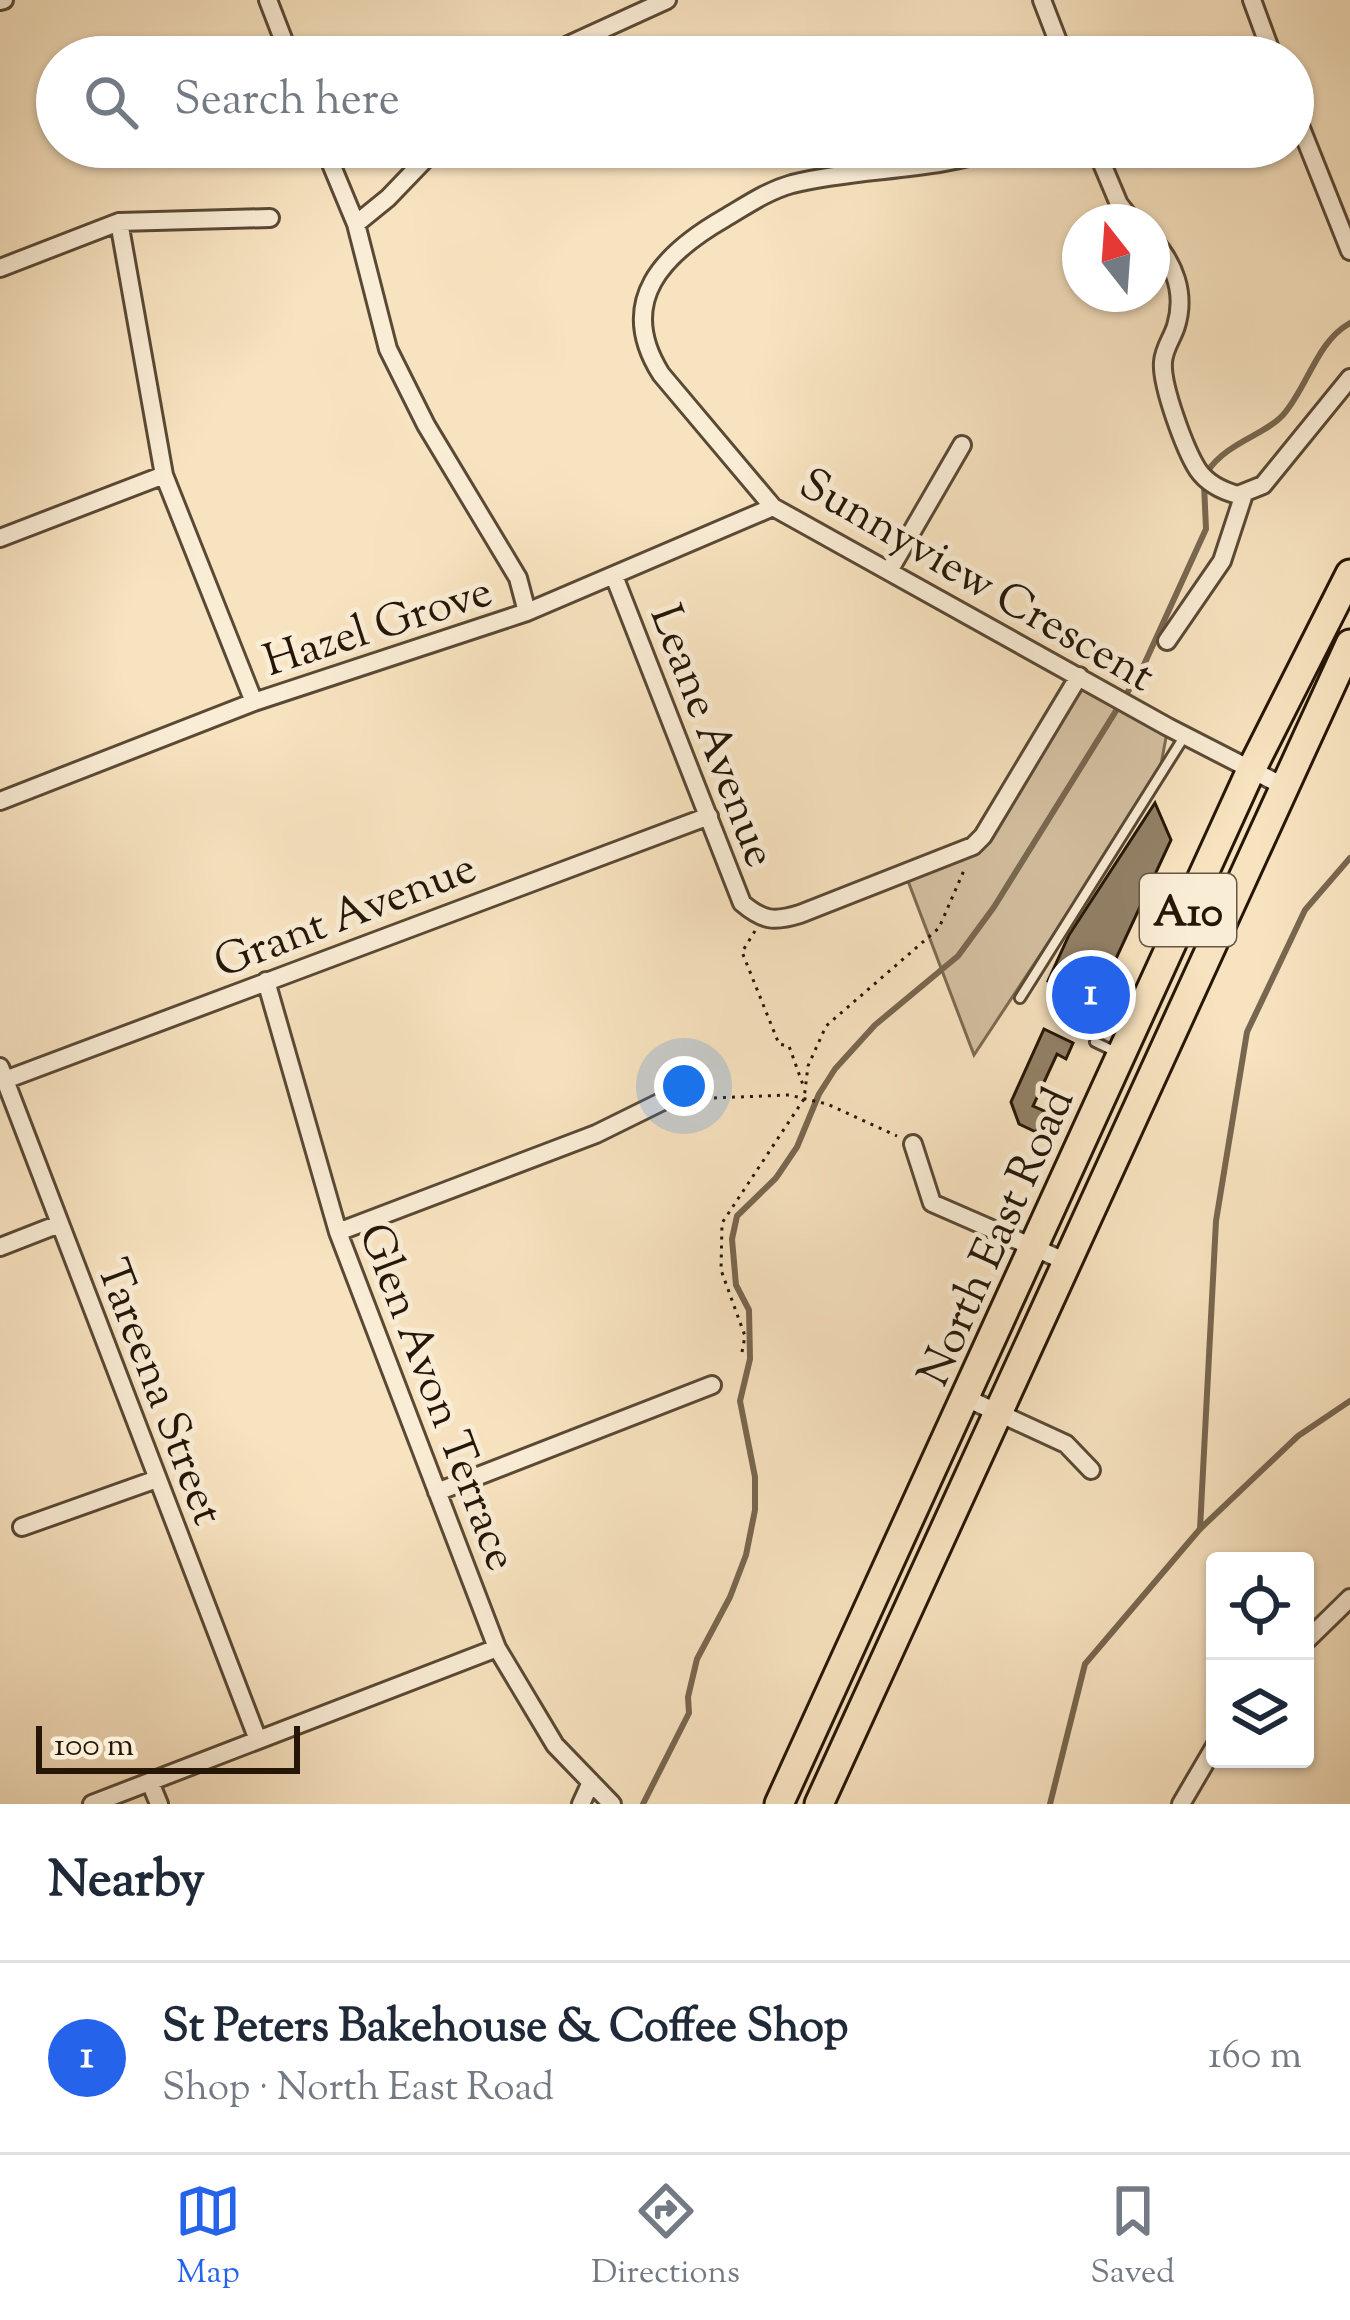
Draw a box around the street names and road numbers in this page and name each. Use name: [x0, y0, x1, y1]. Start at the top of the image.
street label: Sunnyview Crescent: [785, 454, 1165, 711]
street label: Hazel Grove: [256, 562, 501, 697]
street label: Leane Avenue: [630, 597, 790, 877]
street label: Grant Avenue: [206, 838, 486, 998]
road number: A10: [1140, 874, 1236, 946]
street label: North East Road: [904, 1079, 1094, 1398]
street label: Glen Avon Terrace: [339, 1215, 531, 1581]
street label: Tareena Street: [76, 1251, 237, 1535]

